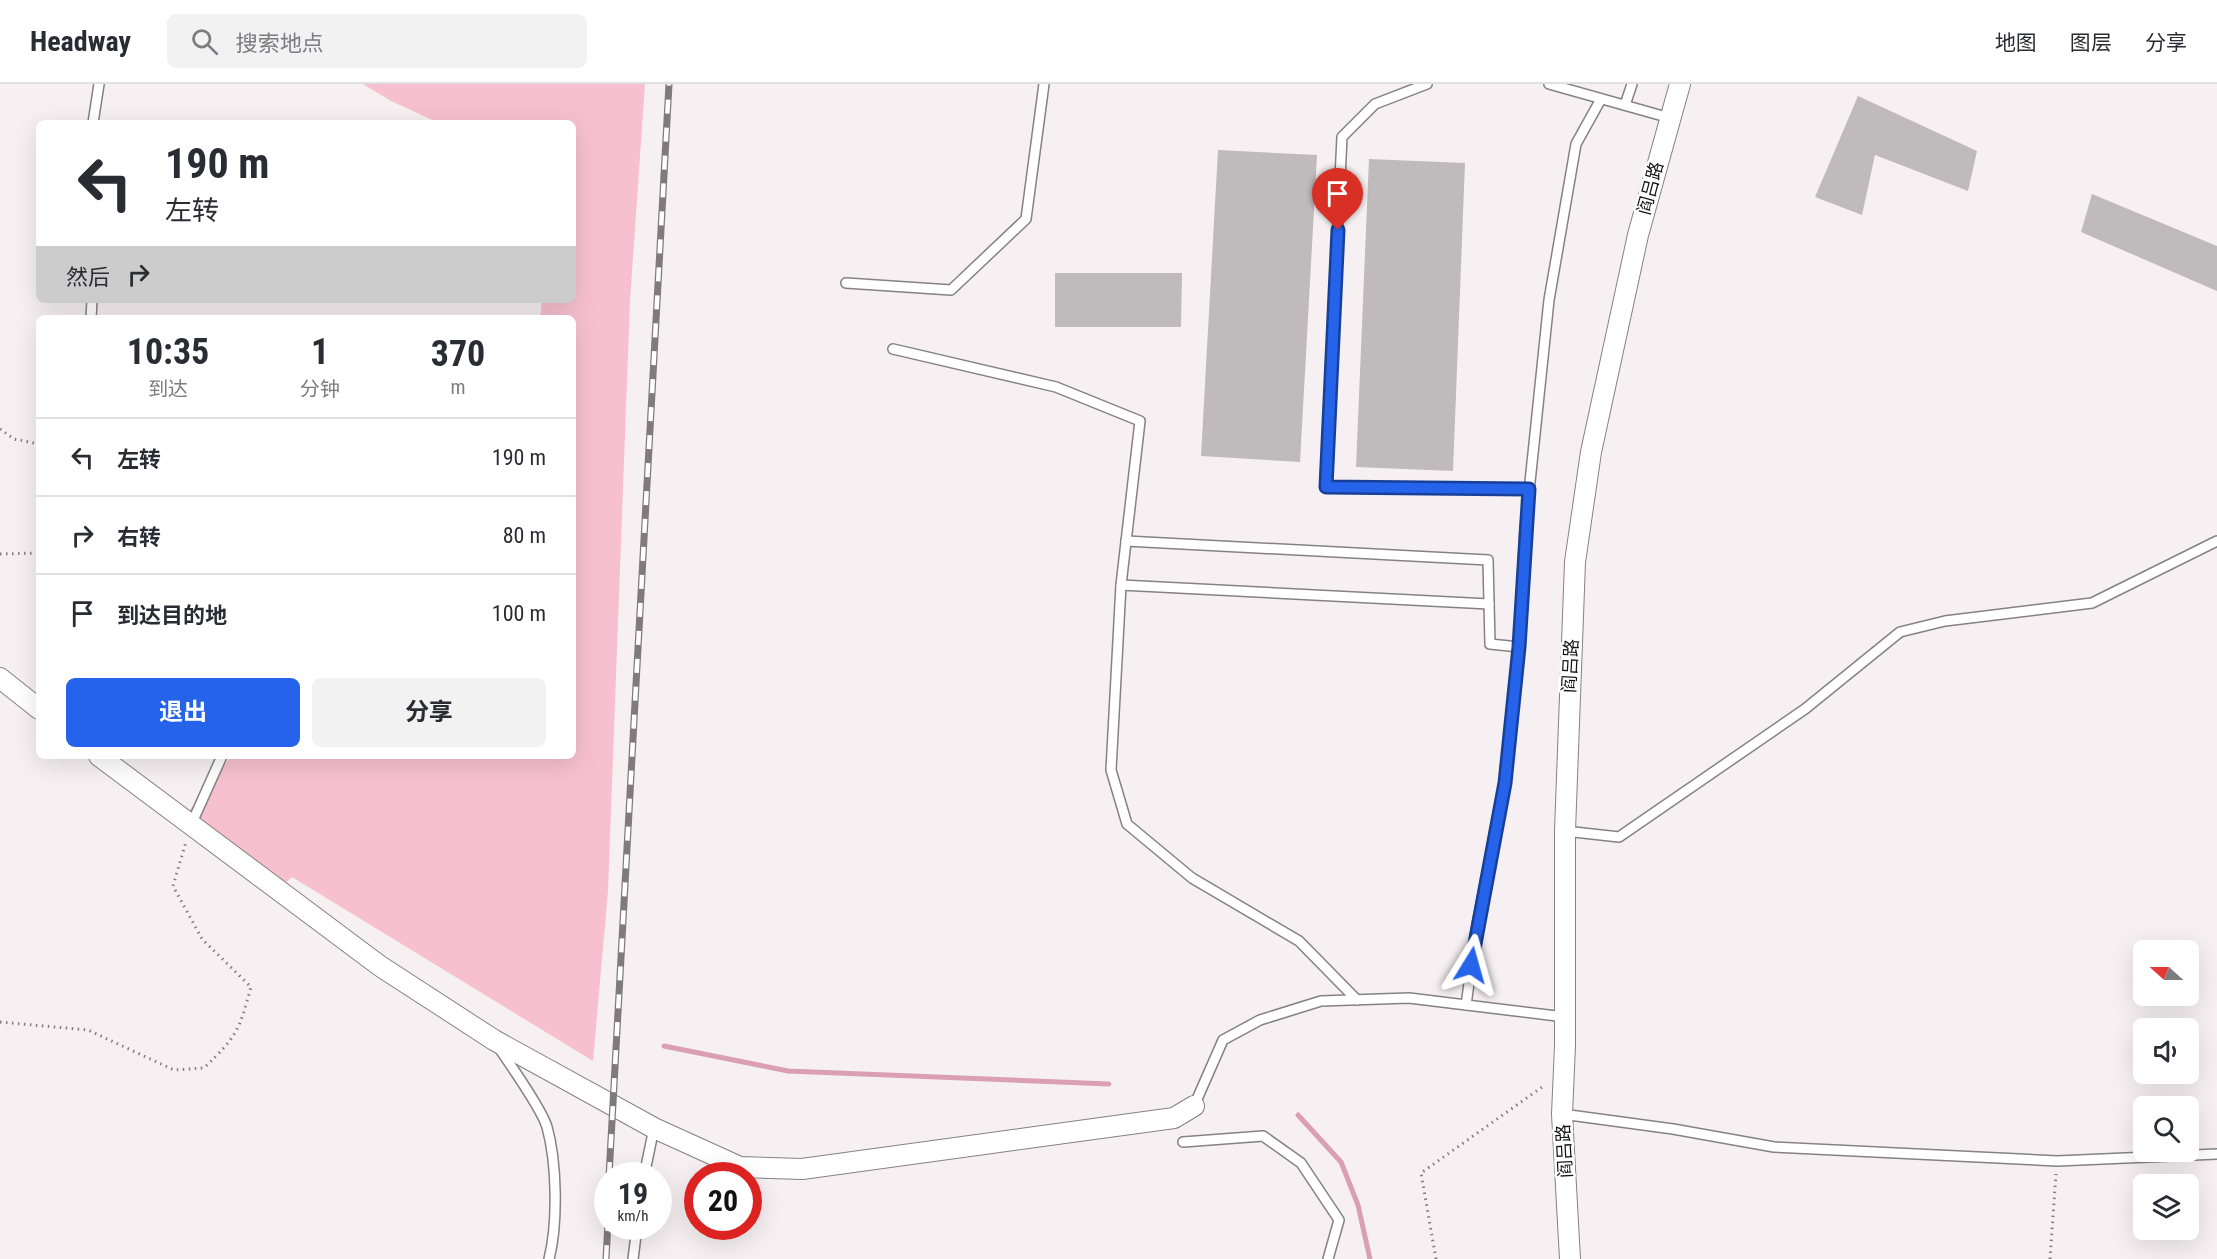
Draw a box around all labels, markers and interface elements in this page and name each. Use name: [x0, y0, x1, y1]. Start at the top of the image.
search box: [167, 14, 587, 68]
text: Headway: [30, 25, 131, 58]
icon: search: [188, 25, 221, 58]
text: 搜索地点: [236, 31, 324, 56]
text: 地图: [1995, 31, 2037, 55]
text: 图层: [2070, 31, 2112, 55]
text: 分享: [2145, 31, 2187, 55]
text: 190 m: [165, 139, 270, 188]
icon: left: [66, 144, 144, 222]
street label: 阎吕路: [1633, 159, 1667, 217]
pin: [1312, 168, 1363, 230]
icon: arrive: [1321, 177, 1354, 210]
text: 左转: [165, 195, 219, 227]
icon: right: [122, 258, 155, 291]
text: 然后: [66, 265, 110, 290]
text: 10:35: [127, 331, 209, 373]
text: 1: [311, 331, 329, 373]
text: 370: [431, 333, 485, 375]
text: m: [450, 375, 466, 399]
text: 到达: [148, 377, 188, 401]
text: 分钟: [300, 377, 340, 401]
icon: left: [66, 441, 99, 474]
text: 190 m: [492, 445, 546, 470]
text: 左转: [117, 447, 161, 472]
icon: right: [66, 519, 99, 552]
text: 80 m: [503, 523, 546, 548]
text: 右转: [117, 525, 161, 550]
icon: arrive: [66, 597, 99, 630]
text: 100 m: [492, 601, 546, 626]
text: 到达目的地: [117, 603, 227, 628]
street label: 阎吕路: [1558, 638, 1582, 694]
button: 退出: [66, 678, 300, 747]
button: 分享: [312, 678, 546, 747]
position arrow: [1439, 933, 1503, 997]
north arrow: [2133, 940, 2199, 1006]
map controls: [2133, 940, 2199, 1240]
button: sound: [2133, 1018, 2199, 1084]
button: search: [2133, 1096, 2199, 1162]
street label: 阎吕路: [1552, 1123, 1576, 1179]
speed limit sign: 20: [684, 1162, 762, 1240]
button: layers: [2133, 1174, 2199, 1240]
text: 19: [618, 1176, 648, 1211]
text: km/h: [618, 1207, 648, 1225]

